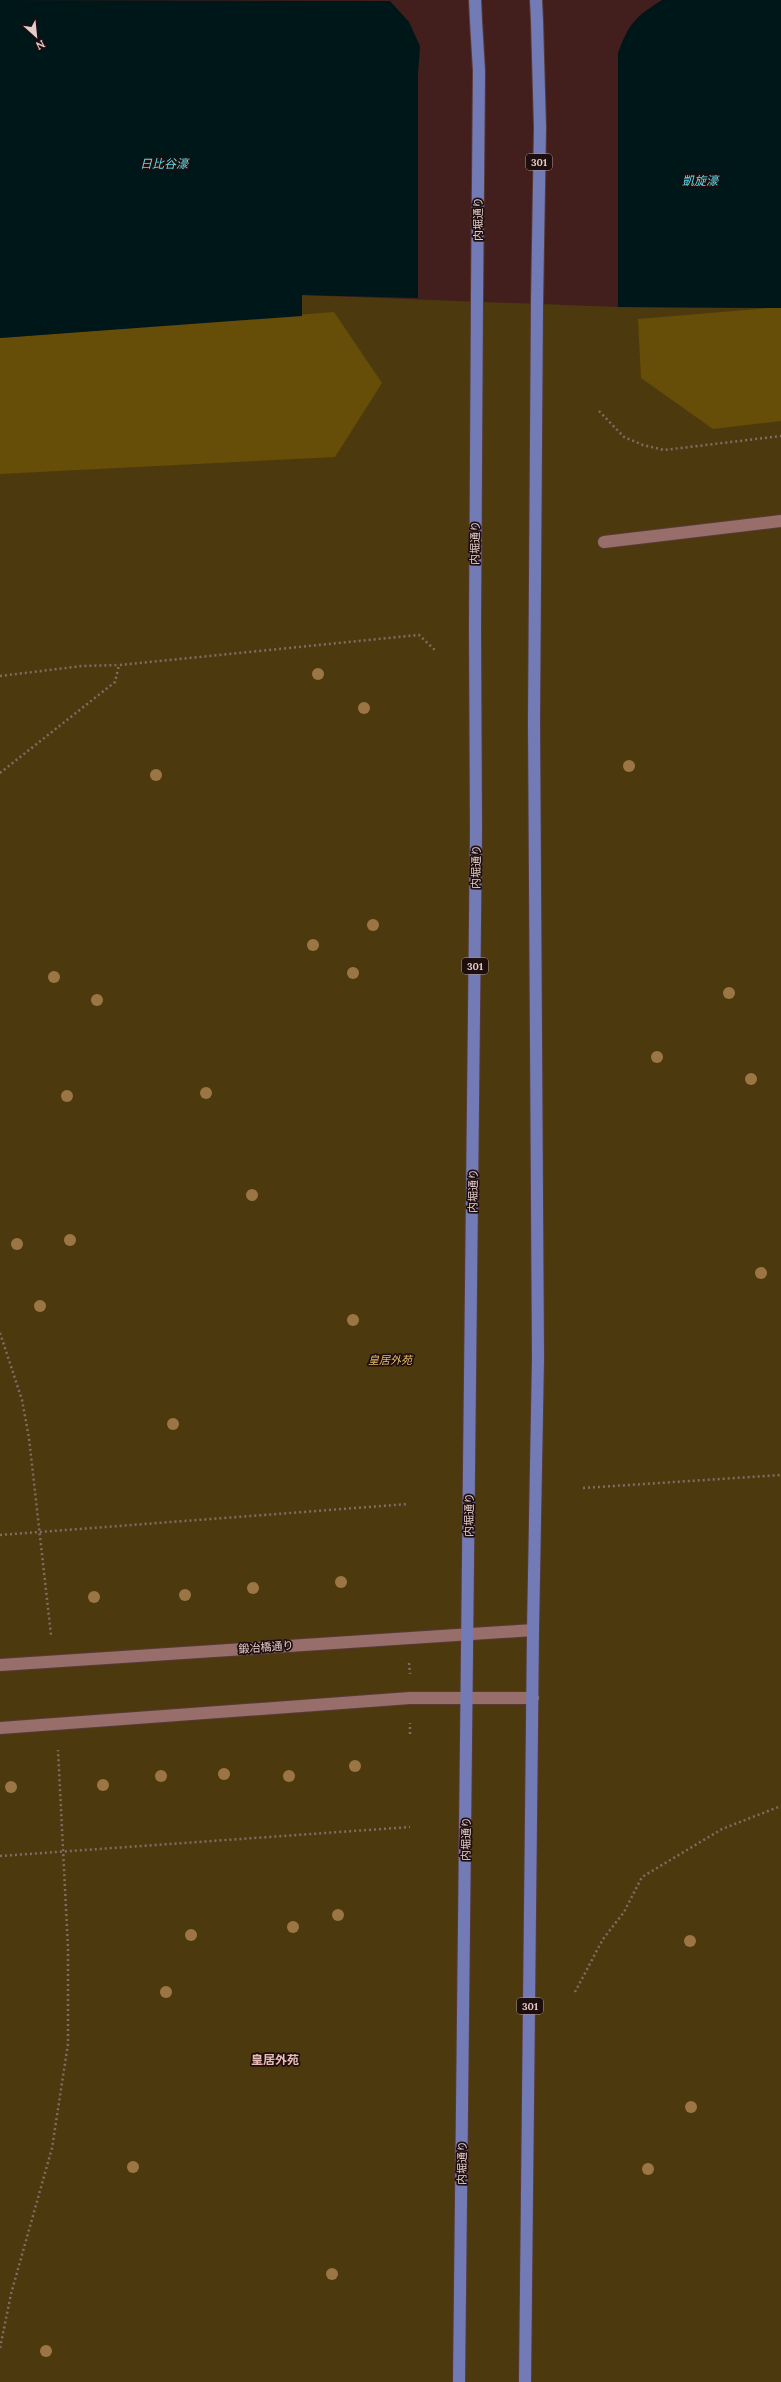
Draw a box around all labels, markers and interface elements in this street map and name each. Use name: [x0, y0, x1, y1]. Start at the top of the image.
north arrow: [16, 16, 56, 56]
text: N: [33, 37, 48, 53]
road number: 301: [526, 154, 552, 170]
water label: 日比谷濠: [140, 156, 190, 171]
water label: 凱旋濠: [682, 173, 720, 188]
street label: 内堀通り: [471, 197, 485, 241]
street label: 内堀通り: [468, 521, 482, 565]
street label: 内堀通り: [469, 845, 483, 889]
road number: 301: [462, 958, 488, 974]
street label: 内堀通り: [466, 1169, 480, 1213]
park label: 皇居外苑: [368, 1353, 414, 1367]
street label: 内堀通り: [462, 1493, 476, 1537]
street label: 鍛冶橋通り: [238, 1638, 294, 1656]
street label: 内堀通り: [459, 1817, 473, 1861]
road number: 301: [517, 1998, 543, 2014]
district label: 皇居外苑: [251, 2052, 299, 2067]
street label: 内堀通り: [455, 2141, 469, 2185]

